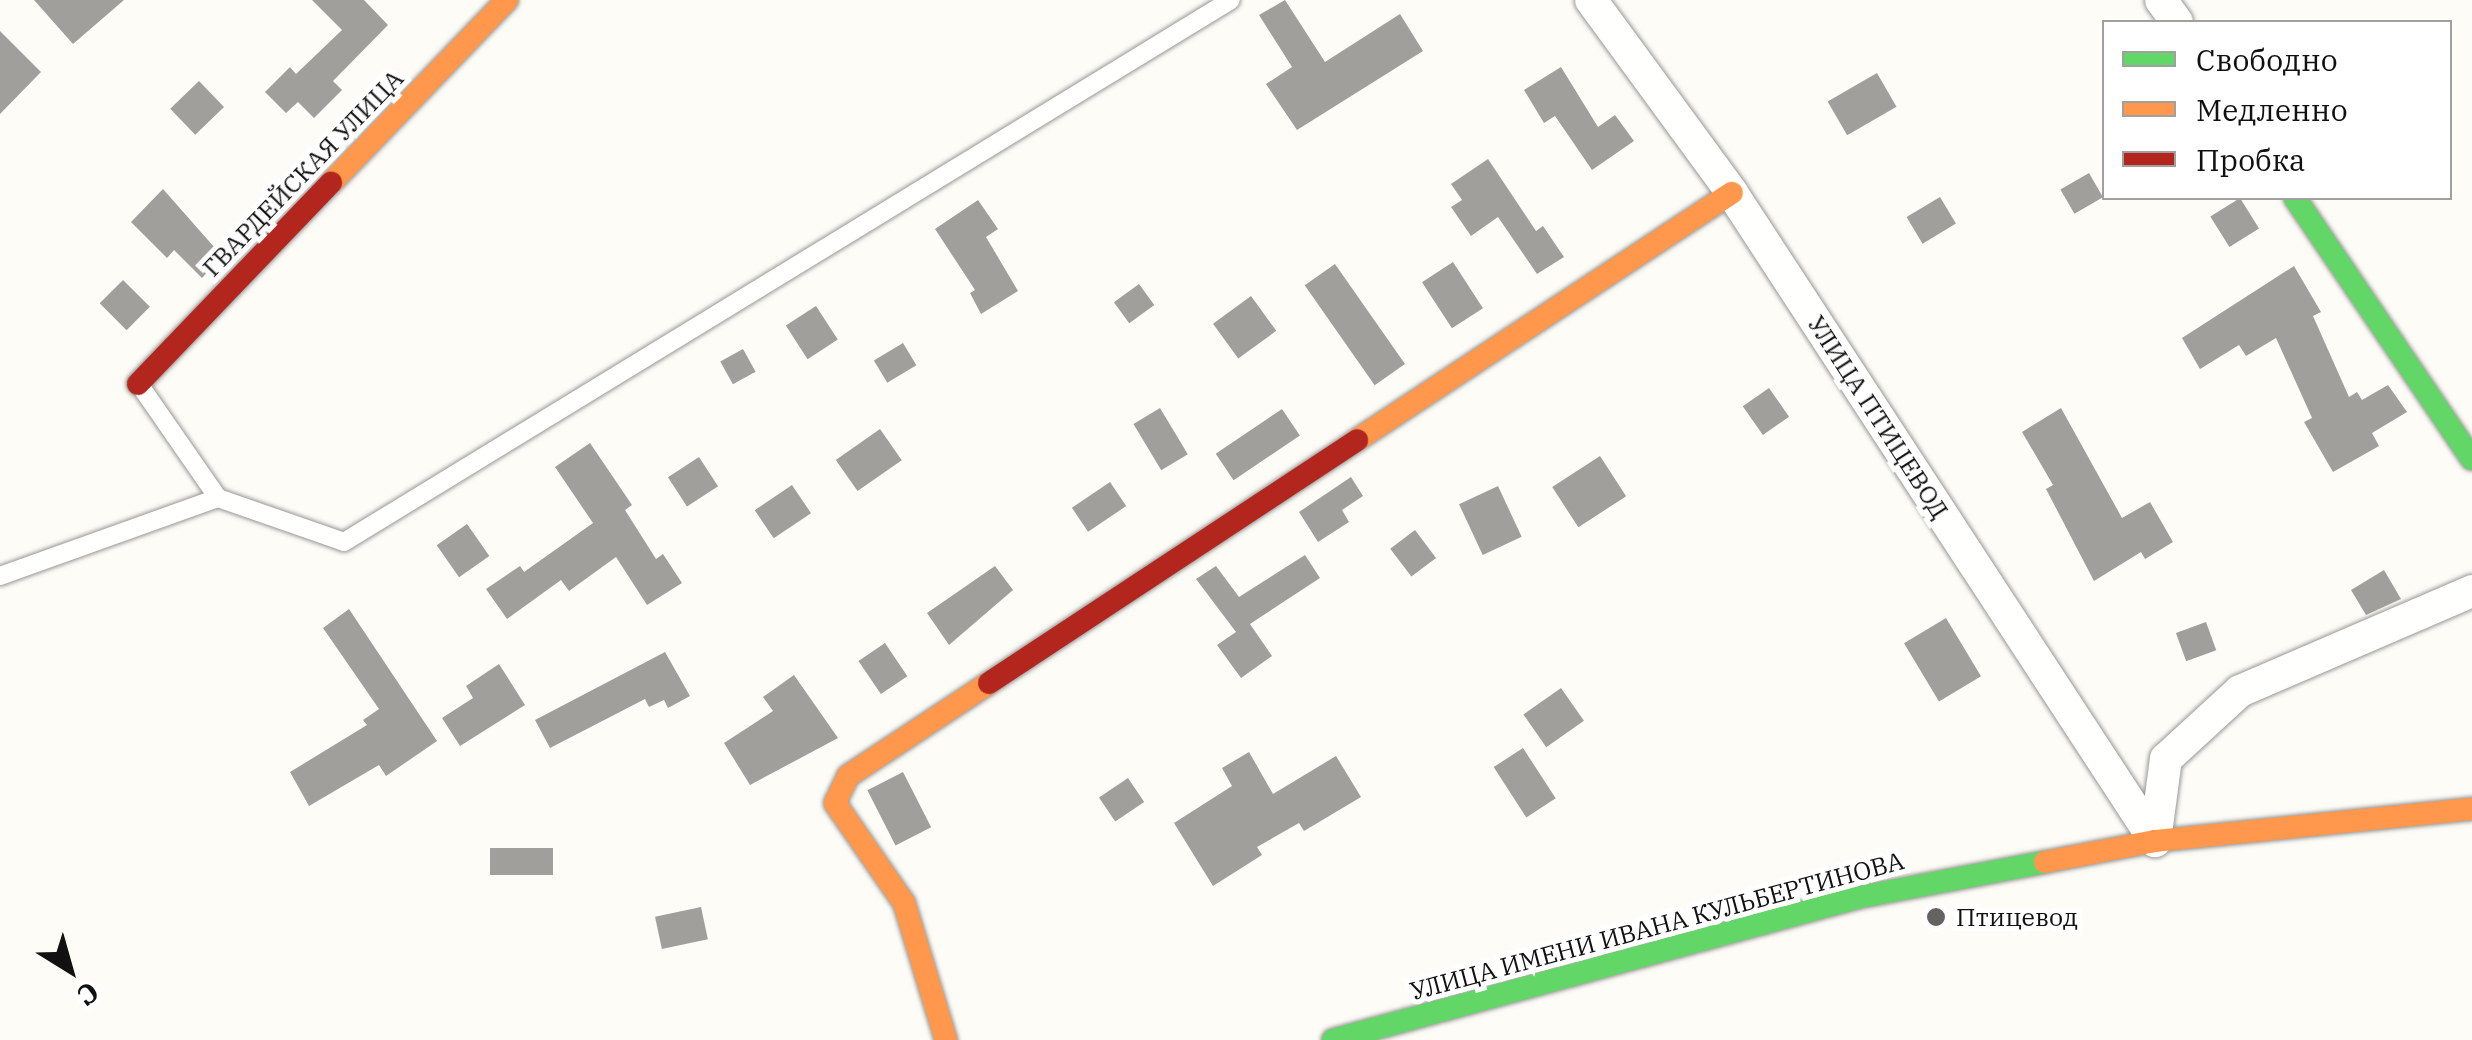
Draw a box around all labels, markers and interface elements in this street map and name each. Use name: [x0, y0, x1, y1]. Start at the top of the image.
legend: [2102, 20, 2452, 200]
text: Свободно: [2196, 40, 2338, 79]
street label: ГВАРДЕЙСКАЯ УЛИЦА: [196, 63, 410, 283]
text: Медленно: [2196, 90, 2348, 129]
text: Пробка: [2196, 140, 2305, 179]
street label: УЛИЦА ПТИЦЕВОД: [1801, 310, 1955, 524]
street label: УЛИЦА ИМЕНИ ИВАНА КУЛЬБЕРТИНОВА: [1407, 846, 1907, 1006]
place label: Птицевод: [1956, 902, 2078, 932]
marker: Птицевод: [1925, 906, 1947, 928]
north arrow: [20, 920, 120, 1020]
text: С: [70, 974, 107, 1015]

